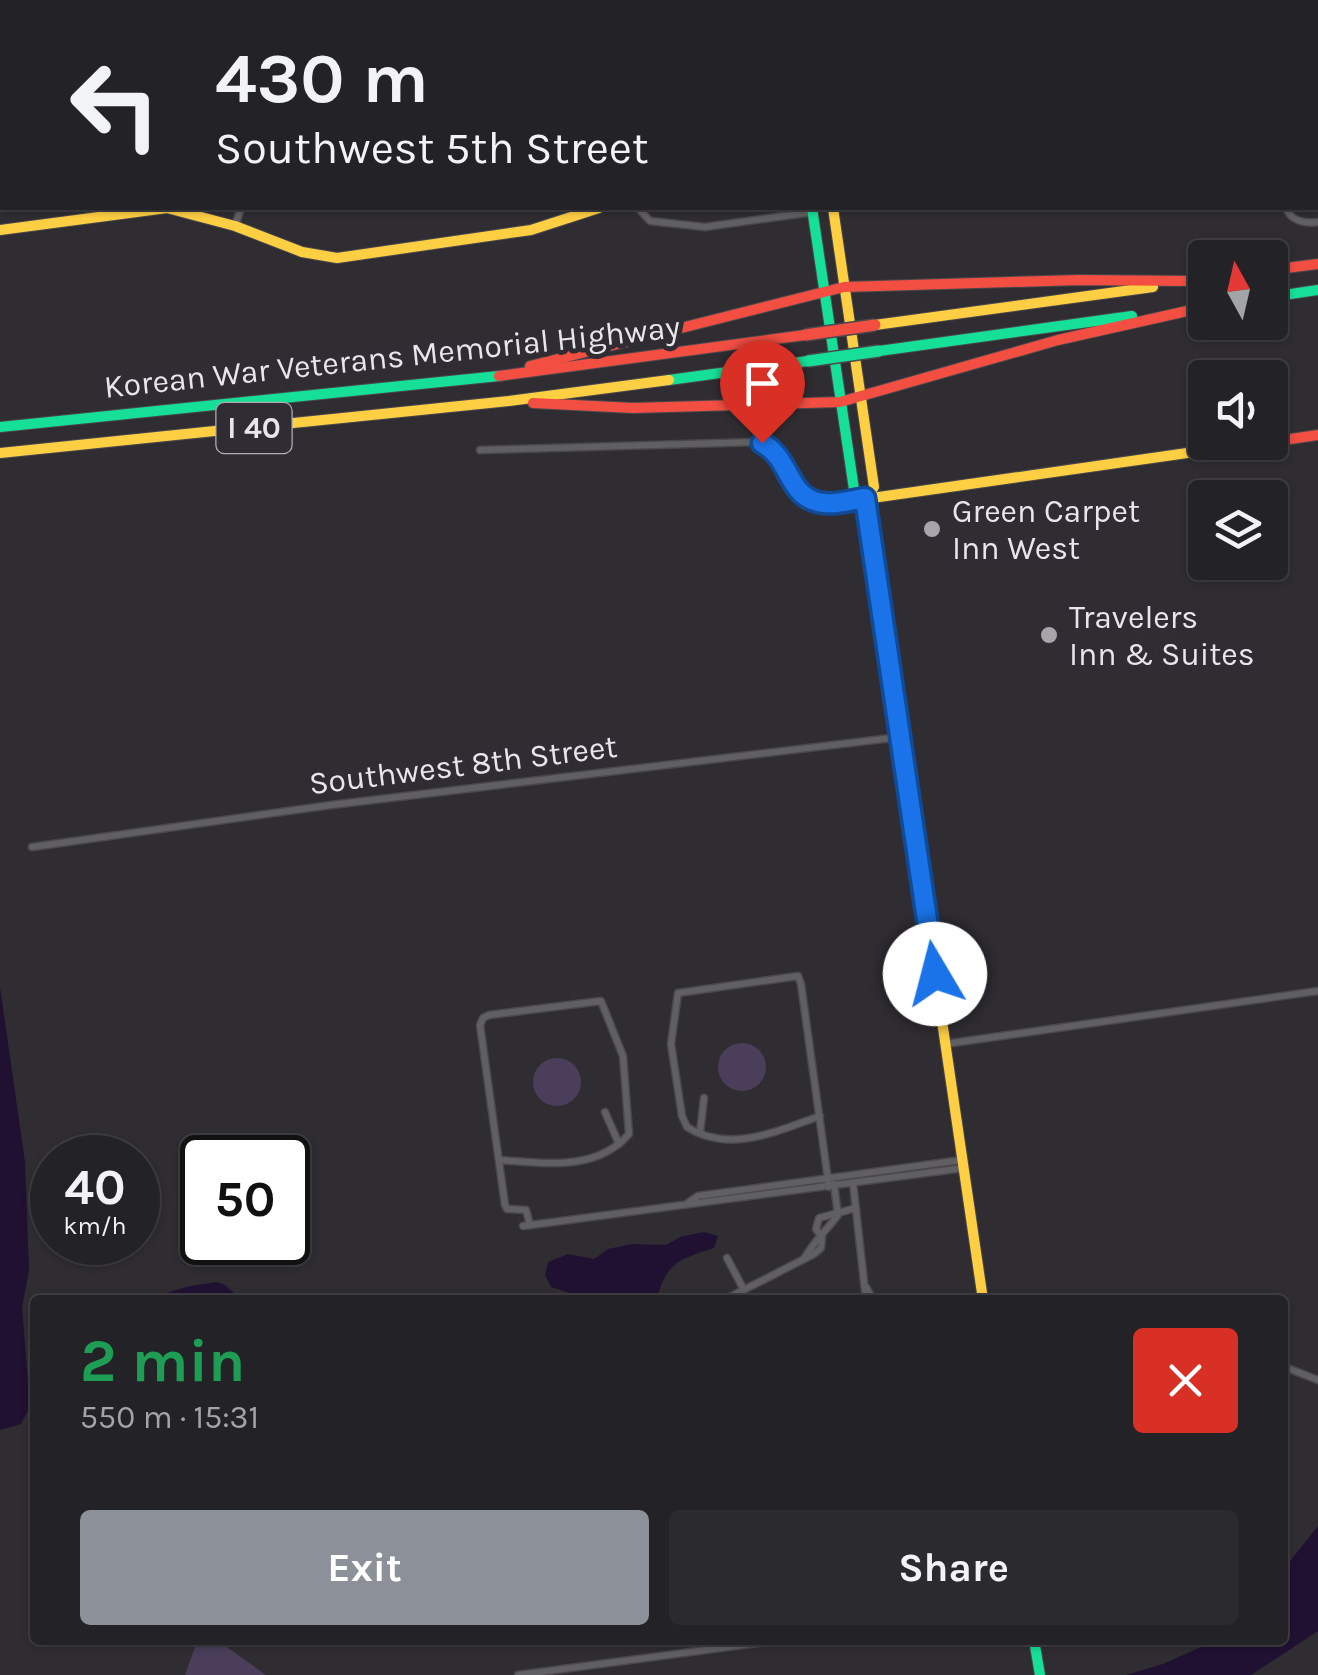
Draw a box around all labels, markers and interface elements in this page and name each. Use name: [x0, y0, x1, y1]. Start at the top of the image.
text: 430 m: [215, 38, 429, 120]
icon: left: [50, 40, 180, 170]
text: Southwest 5th Street: [215, 122, 649, 174]
north arrow: [1188, 240, 1288, 340]
map controls: [1188, 240, 1288, 580]
street label: Korean War Veterans Memorial Highway: [102, 308, 682, 406]
pin: [720, 341, 805, 444]
icon: arrive: [735, 356, 790, 411]
button: sound: [1188, 360, 1288, 460]
road number: I 40: [216, 403, 292, 453]
button: layers: [1188, 480, 1288, 580]
place label: Green Carpet Inn West: [952, 493, 1140, 567]
marker: Green Carpet Inn West: [921, 518, 943, 540]
place label: Travelers Inn & Suites: [1069, 599, 1255, 673]
marker: Travelers Inn & Suites: [1038, 624, 1060, 646]
street label: Southwest 8th Street: [307, 728, 619, 802]
position arrow: [883, 922, 987, 1026]
speed limit sign: 50: [180, 1135, 310, 1265]
text: 40: [64, 1158, 126, 1217]
text: km/h: [63, 1211, 127, 1240]
text: 2 min: [80, 1326, 245, 1396]
button: close: [1133, 1328, 1238, 1433]
text: 550 m · 15:31: [80, 1399, 259, 1436]
button: Exit: [80, 1510, 649, 1625]
button: Share: [669, 1510, 1238, 1625]

